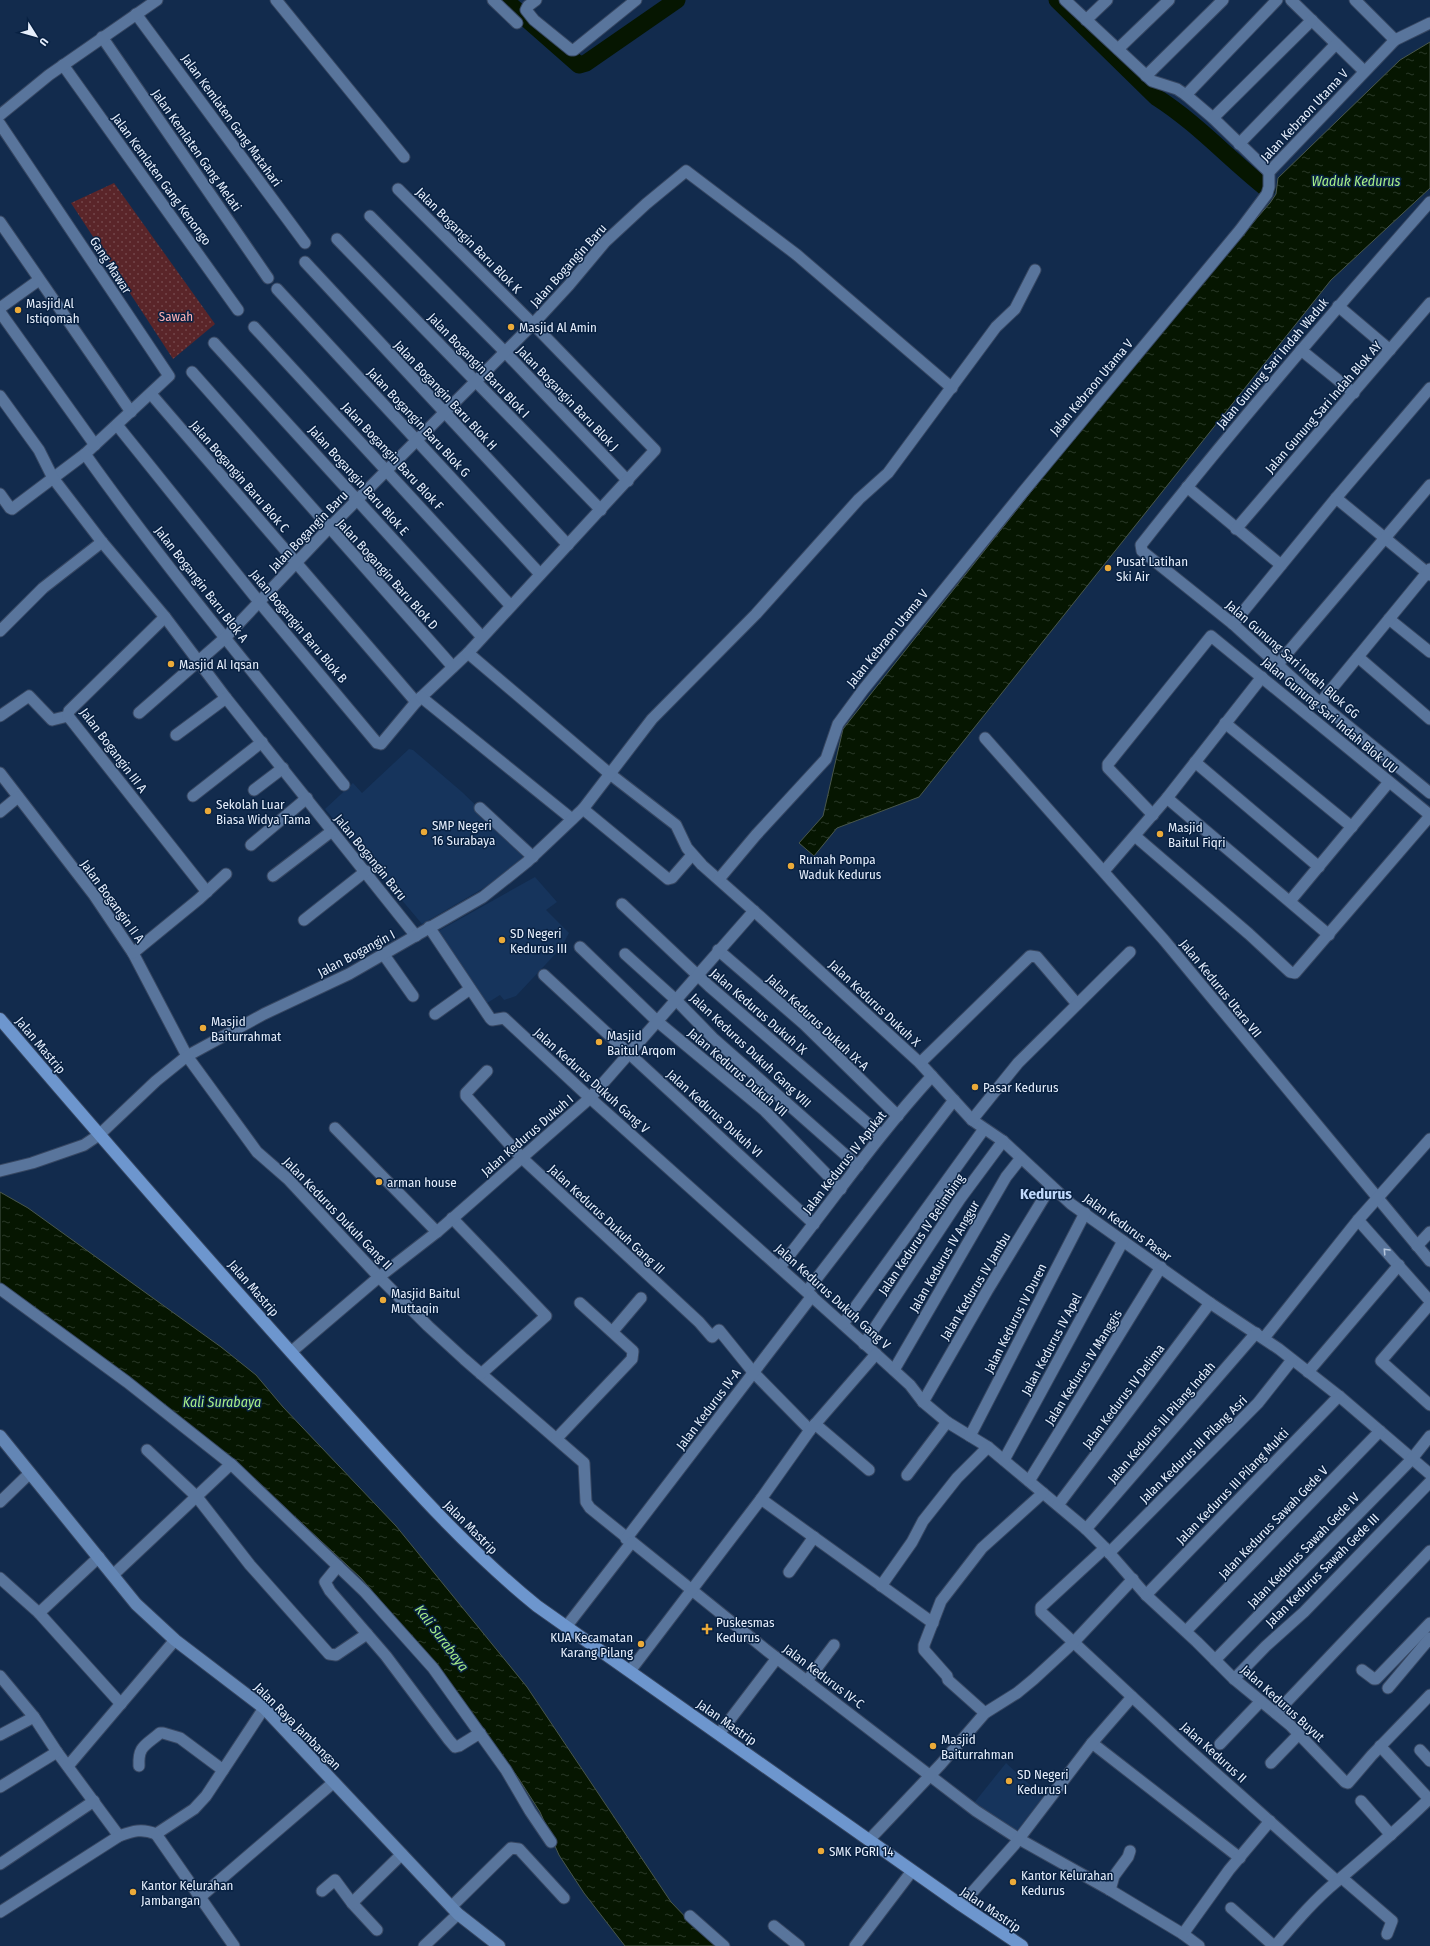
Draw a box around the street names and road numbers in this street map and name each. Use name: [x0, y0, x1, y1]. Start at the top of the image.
street label: Jalan Kemlaten Gang Matahari: [179, 51, 285, 189]
street label: Jalan Kebraon Utama V: [1258, 66, 1351, 165]
street label: Jalan Kemlaten Gang Melati: [149, 86, 244, 214]
street label: Jalan Kemlaten Gang Kenongo: [109, 111, 214, 248]
street label: Jalan Bogangin Baru Blok K: [413, 185, 525, 296]
street label: Jalan Bogangin Baru: [527, 221, 610, 310]
street label: Gang Mawar: [87, 234, 135, 297]
street label: Jalan Gunung Sari Indah Waduk: [1213, 294, 1332, 432]
street label: Jalan Bogangin Baru Blok I: [425, 310, 532, 421]
street label: Jalan Kebraon Utama V: [1047, 336, 1136, 438]
street label: Jalan Bogangin Baru Blok H: [391, 338, 500, 453]
street label: Jalan Gunung Sari Indah Blok AY: [1262, 338, 1385, 476]
street label: Jalan Bogangin Baru Blok J: [514, 343, 622, 454]
street label: Jalan Bogangin Baru Blok G: [364, 365, 473, 480]
street label: Jalan Bogangin Baru Blok F: [339, 399, 447, 514]
street label: Jalan Bogangin Baru Blok C: [187, 418, 292, 535]
street label: Jalan Bogangin Baru Blok E: [306, 422, 412, 538]
street label: Jalan Bogangin Baru: [265, 487, 351, 575]
street label: Jalan Bogangin Baru Blok D: [334, 516, 441, 633]
street label: Jalan Bogangin Baru Blok A: [152, 523, 252, 645]
street label: Jalan Bogangin Baru Blok B: [247, 567, 350, 686]
street label: Jalan Kebraon Utama V: [844, 586, 932, 690]
street label: Jalan Gunung Sari Indah Blok GG: [1223, 597, 1362, 721]
street label: Jalan Gunung Sari Indah Blok UU: [1259, 654, 1400, 776]
street label: Jalan Bogangin III A: [77, 705, 150, 796]
street label: Jalan Bogangin Baru: [331, 811, 410, 903]
street label: Jalan Bogangin II A: [78, 857, 148, 946]
street label: Jalan Bogangin I: [315, 927, 397, 980]
street label: Jalan Kedurus Utara VII: [1177, 936, 1265, 1040]
street label: Jalan Kedurus Dukuh X: [826, 957, 924, 1050]
street label: Jalan Kedurus Dukuh IX: [707, 965, 811, 1058]
street label: Jalan Kedurus Dukuh IX-A: [764, 971, 872, 1074]
street label: Jalan Kedurus Dukuh Gang VIII: [687, 990, 814, 1110]
street label: Jalan Mastrip: [13, 1014, 69, 1077]
street label: Jalan Kedurus Dukuh Gang V: [531, 1025, 653, 1136]
street label: Jalan Kedurus Dukuh VII: [685, 1025, 791, 1119]
street label: Jalan Kedurus Dukuh VI: [664, 1066, 766, 1160]
street label: Jalan Kedurus Dukuh I: [478, 1091, 576, 1179]
street label: Jalan Kedurus IV Apukat: [800, 1107, 890, 1217]
street label: Jalan Kedurus Dukuh Gang II: [280, 1154, 395, 1272]
street label: Jalan Kedurus Dukuh Gang III: [545, 1162, 668, 1277]
street label: Jalan Kedurus IV Belimbing: [875, 1170, 968, 1298]
street label: Jalan Kedurus Pasar: [1081, 1190, 1175, 1265]
street label: Jalan Kedurus IV Anggur: [906, 1197, 983, 1315]
street label: Jalan Kedurus IV Jambu: [937, 1230, 1014, 1343]
street label: Jalan Kedurus Dukuh Gang V: [772, 1241, 894, 1352]
street label: Jalan Mastrip: [225, 1257, 282, 1320]
street label: Jalan Kedurus IV Duren: [981, 1261, 1050, 1376]
street label: Jalan Kedurus IV Apel: [1018, 1290, 1085, 1398]
street label: Jalan Kedurus IV Manggis: [1042, 1307, 1125, 1428]
street label: Jalan Kedurus IV Delima: [1079, 1341, 1167, 1451]
street label: Jalan Kedurus III Pilang Indah: [1105, 1359, 1218, 1486]
street label: Jalan Kedurus IV-A: [673, 1366, 744, 1453]
street label: Jalan Kedurus III Pilang Asri: [1137, 1393, 1250, 1506]
street label: Jalan Kedurus III Pilang Mukti: [1173, 1425, 1292, 1547]
street label: Jalan Kedurus Sawah Gede V: [1216, 1463, 1331, 1582]
street label: Jalan Kedurus Sawah Gede IV: [1244, 1489, 1362, 1611]
street label: Jalan Mastrip: [441, 1497, 501, 1557]
street label: Jalan Kedurus Sawah Gede III: [1263, 1511, 1382, 1630]
street label: Jalan Kedurus IV-C: [780, 1641, 867, 1712]
street label: Jalan Kedurus Buyut: [1238, 1662, 1328, 1745]
street label: Jalan Raya Jambangan: [251, 1680, 344, 1773]
street label: Jalan Mastrip: [694, 1696, 760, 1749]
street label: Jalan Kedurus II: [1178, 1719, 1250, 1786]
street label: Jalan Mastrip: [958, 1884, 1024, 1935]

